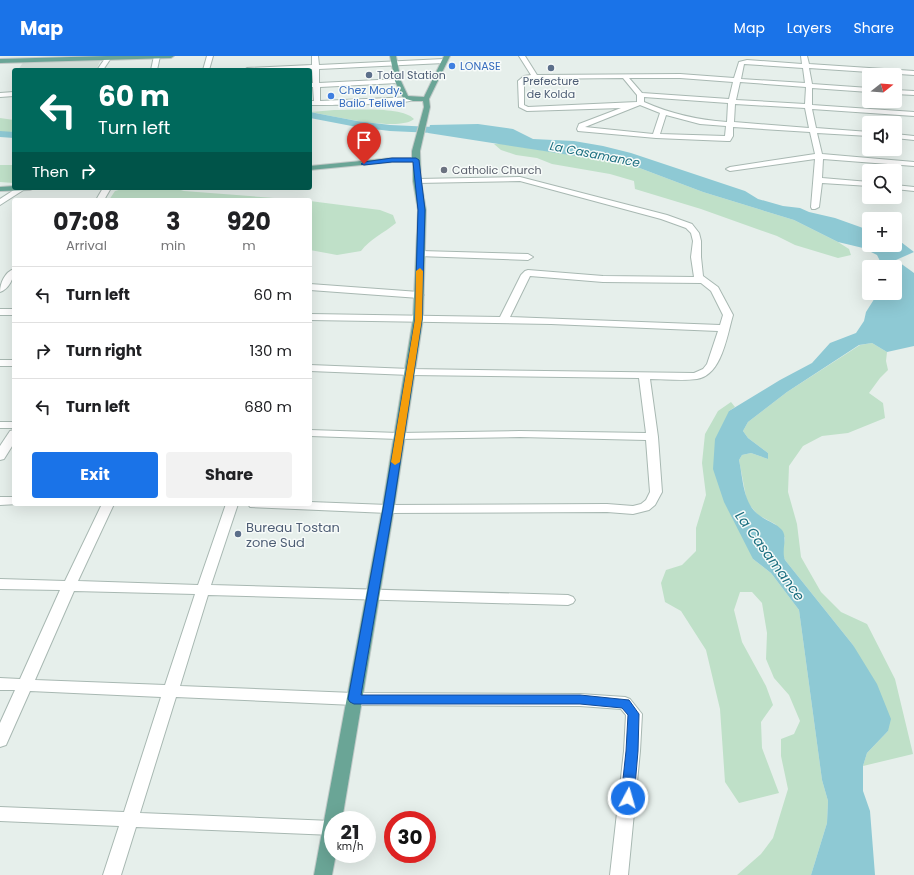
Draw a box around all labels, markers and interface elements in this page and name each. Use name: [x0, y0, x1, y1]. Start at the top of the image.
text: Map: [20, 15, 63, 42]
text: Map: [734, 18, 765, 38]
text: Layers: [787, 18, 831, 38]
text: Share: [853, 18, 894, 38]
place label: LONASE: [460, 58, 501, 74]
marker: LONASE: [447, 61, 457, 71]
marker: Prefecture de Kolda: [546, 63, 556, 73]
place label: Total Station: [377, 67, 446, 83]
north arrow: [862, 68, 902, 108]
map controls: [862, 68, 902, 300]
marker: Total Station: [364, 70, 374, 80]
place label: Prefecture de Kolda: [523, 73, 579, 102]
text: 60 m: [98, 77, 170, 116]
place label: Chez Mody. Bailo Teliwel: [339, 82, 405, 111]
icon: left: [32, 84, 84, 136]
marker: Chez Mody. Bailo Teliwel: [326, 91, 336, 101]
text: Turn left: [98, 115, 170, 140]
button: sound: [862, 116, 902, 156]
pin: [347, 123, 381, 164]
icon: arrive: [353, 129, 375, 151]
water label: La Casamance: [548, 137, 642, 171]
icon: right: [77, 160, 99, 182]
text: Then: [32, 161, 69, 182]
place label: Catholic Church: [452, 162, 541, 178]
button: search: [862, 164, 902, 204]
marker: Catholic Church: [439, 165, 449, 175]
text: 07:08: [53, 205, 120, 238]
text: 3: [166, 205, 180, 238]
text: 920: [227, 205, 271, 238]
button: +: [862, 212, 902, 252]
text: Arrival: [66, 236, 107, 255]
text: min: [161, 236, 186, 255]
text: m: [242, 236, 256, 255]
button: −: [862, 260, 902, 300]
icon: left: [32, 284, 54, 306]
text: Turn left: [66, 284, 130, 305]
text: 60 m: [254, 284, 292, 305]
icon: right: [32, 340, 54, 362]
text: Turn right: [66, 340, 142, 361]
text: 130 m: [249, 340, 292, 361]
icon: left: [32, 396, 54, 418]
text: Turn left: [66, 396, 130, 417]
text: 680 m: [244, 396, 292, 417]
button: Exit: [32, 452, 158, 498]
button: Share: [166, 452, 292, 498]
water label: La Casamance: [731, 507, 810, 605]
place label: Bureau Tostan zone Sud: [246, 518, 340, 552]
marker: Bureau Tostan zone Sud: [233, 529, 243, 539]
position arrow: [607, 777, 649, 819]
speed limit sign: 30: [384, 811, 436, 863]
text: 21: [341, 818, 359, 846]
text: km/h: [337, 839, 363, 854]

